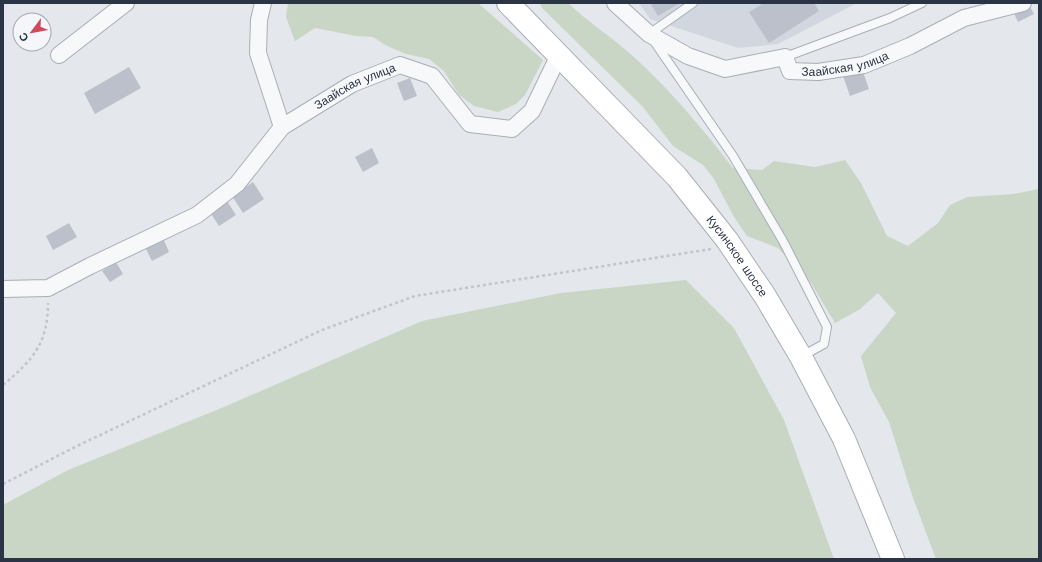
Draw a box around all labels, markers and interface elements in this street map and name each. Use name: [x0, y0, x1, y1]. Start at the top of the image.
north arrow: [12, 12, 52, 52]
text: С: [16, 30, 32, 44]
street label: Заайская улица: [801, 48, 891, 79]
street label: Заайская улица: [312, 60, 398, 112]
street label: Кусинское шоссе: [703, 213, 771, 300]

